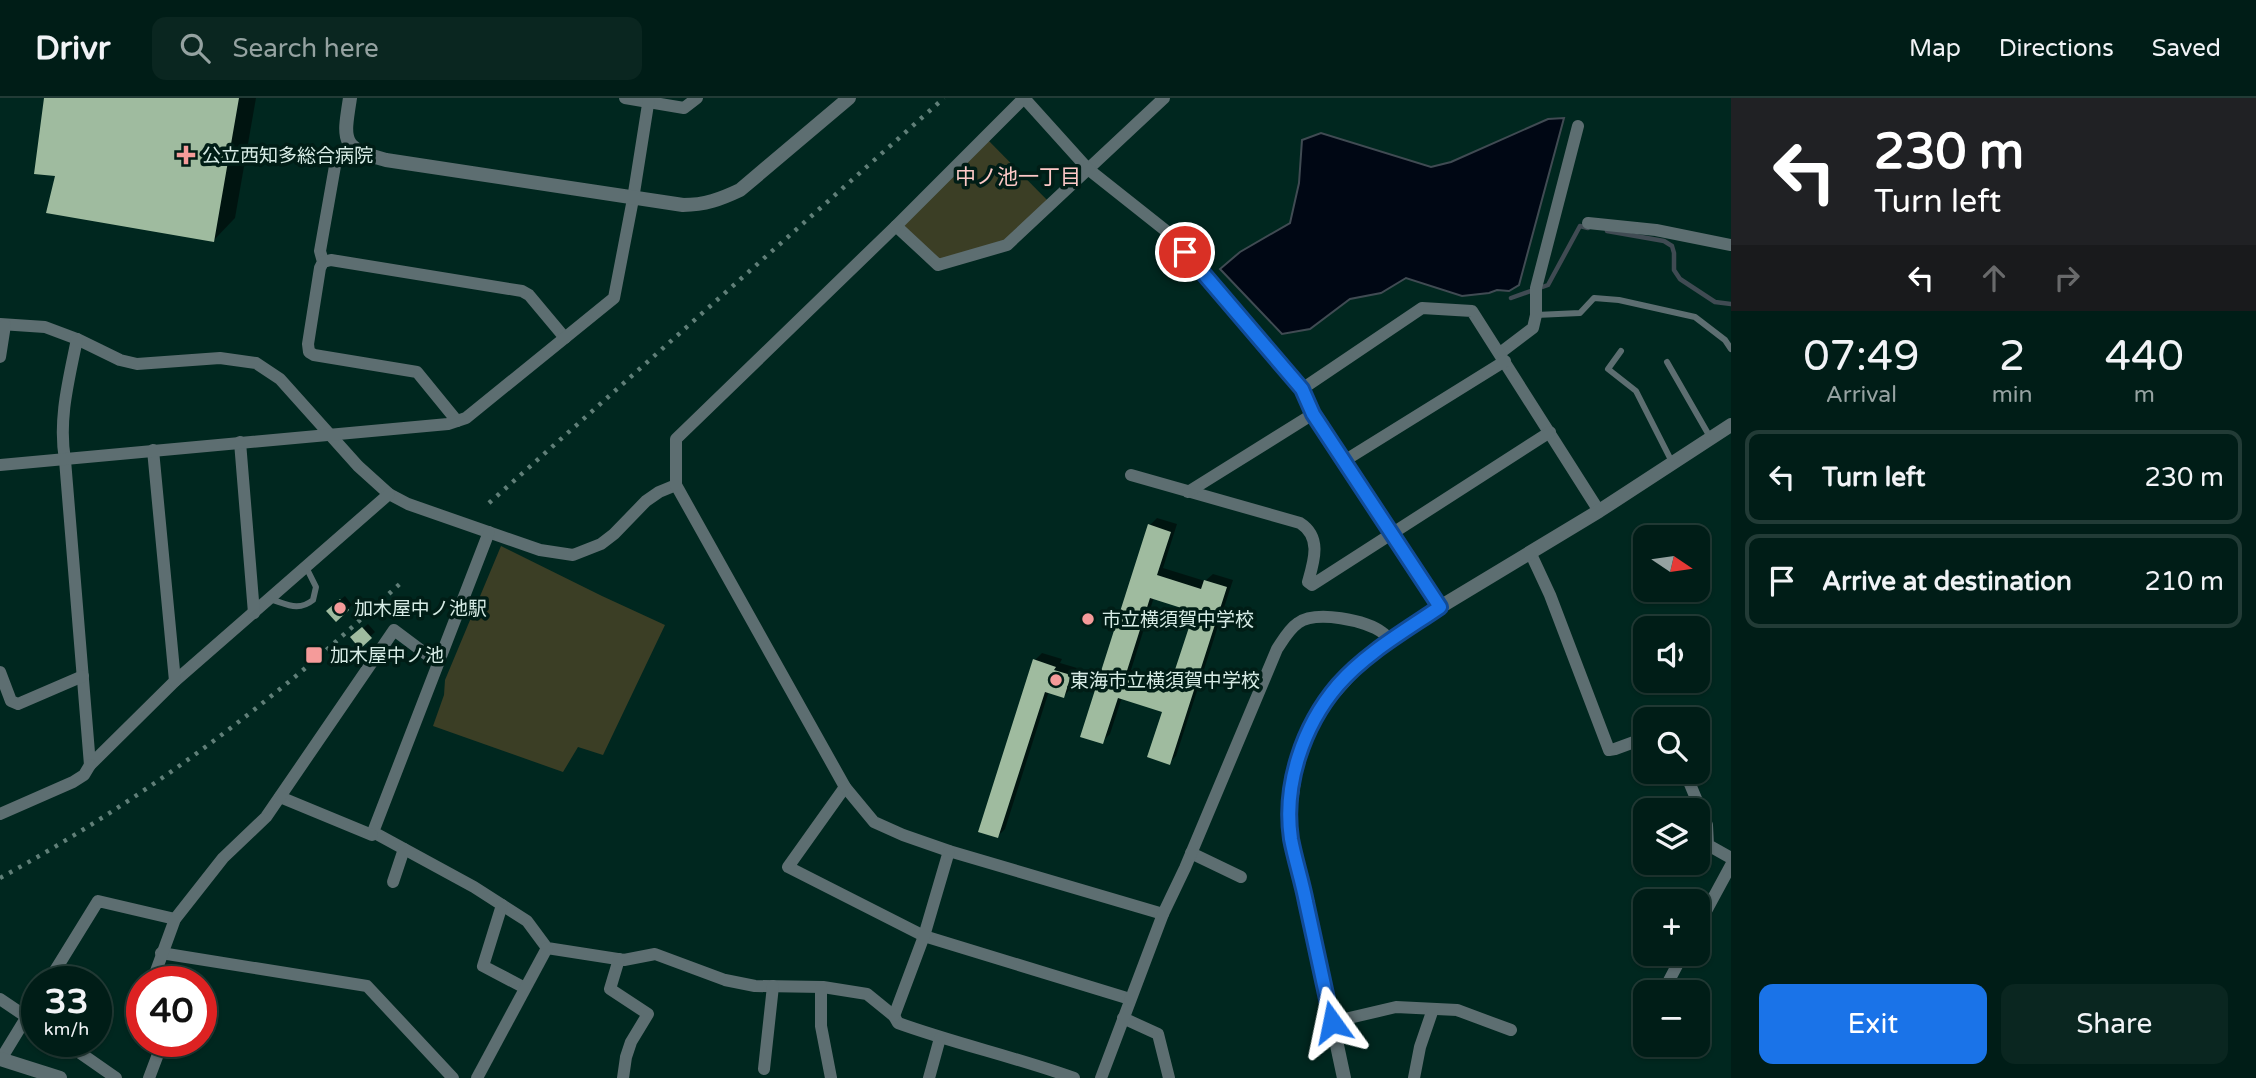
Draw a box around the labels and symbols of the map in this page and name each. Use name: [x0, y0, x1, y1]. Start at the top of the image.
marker: 公立西知多総合病院: [176, 145, 196, 165]
place label: 公立西知多総合病院: [202, 145, 373, 167]
district label: 中ノ池一丁目: [955, 165, 1081, 190]
pin: [1155, 222, 1215, 282]
north arrow: [1633, 525, 1710, 602]
place label: 加木屋中ノ池駅: [354, 598, 487, 620]
marker: 加木屋中ノ池駅: [332, 600, 348, 616]
place label: 市立横須賀中学校: [1102, 609, 1254, 631]
marker: 市立横須賀中学校: [1080, 611, 1096, 627]
marker: 加木屋中ノ池: [304, 645, 324, 665]
place label: 加木屋中ノ池: [330, 645, 444, 667]
place label: 東海市立横須賀中学校: [1070, 670, 1260, 692]
marker: 東海市立横須賀中学校: [1048, 672, 1064, 688]
speed limit sign: 40: [126, 966, 217, 1057]
position arrow: [1295, 985, 1369, 1059]

